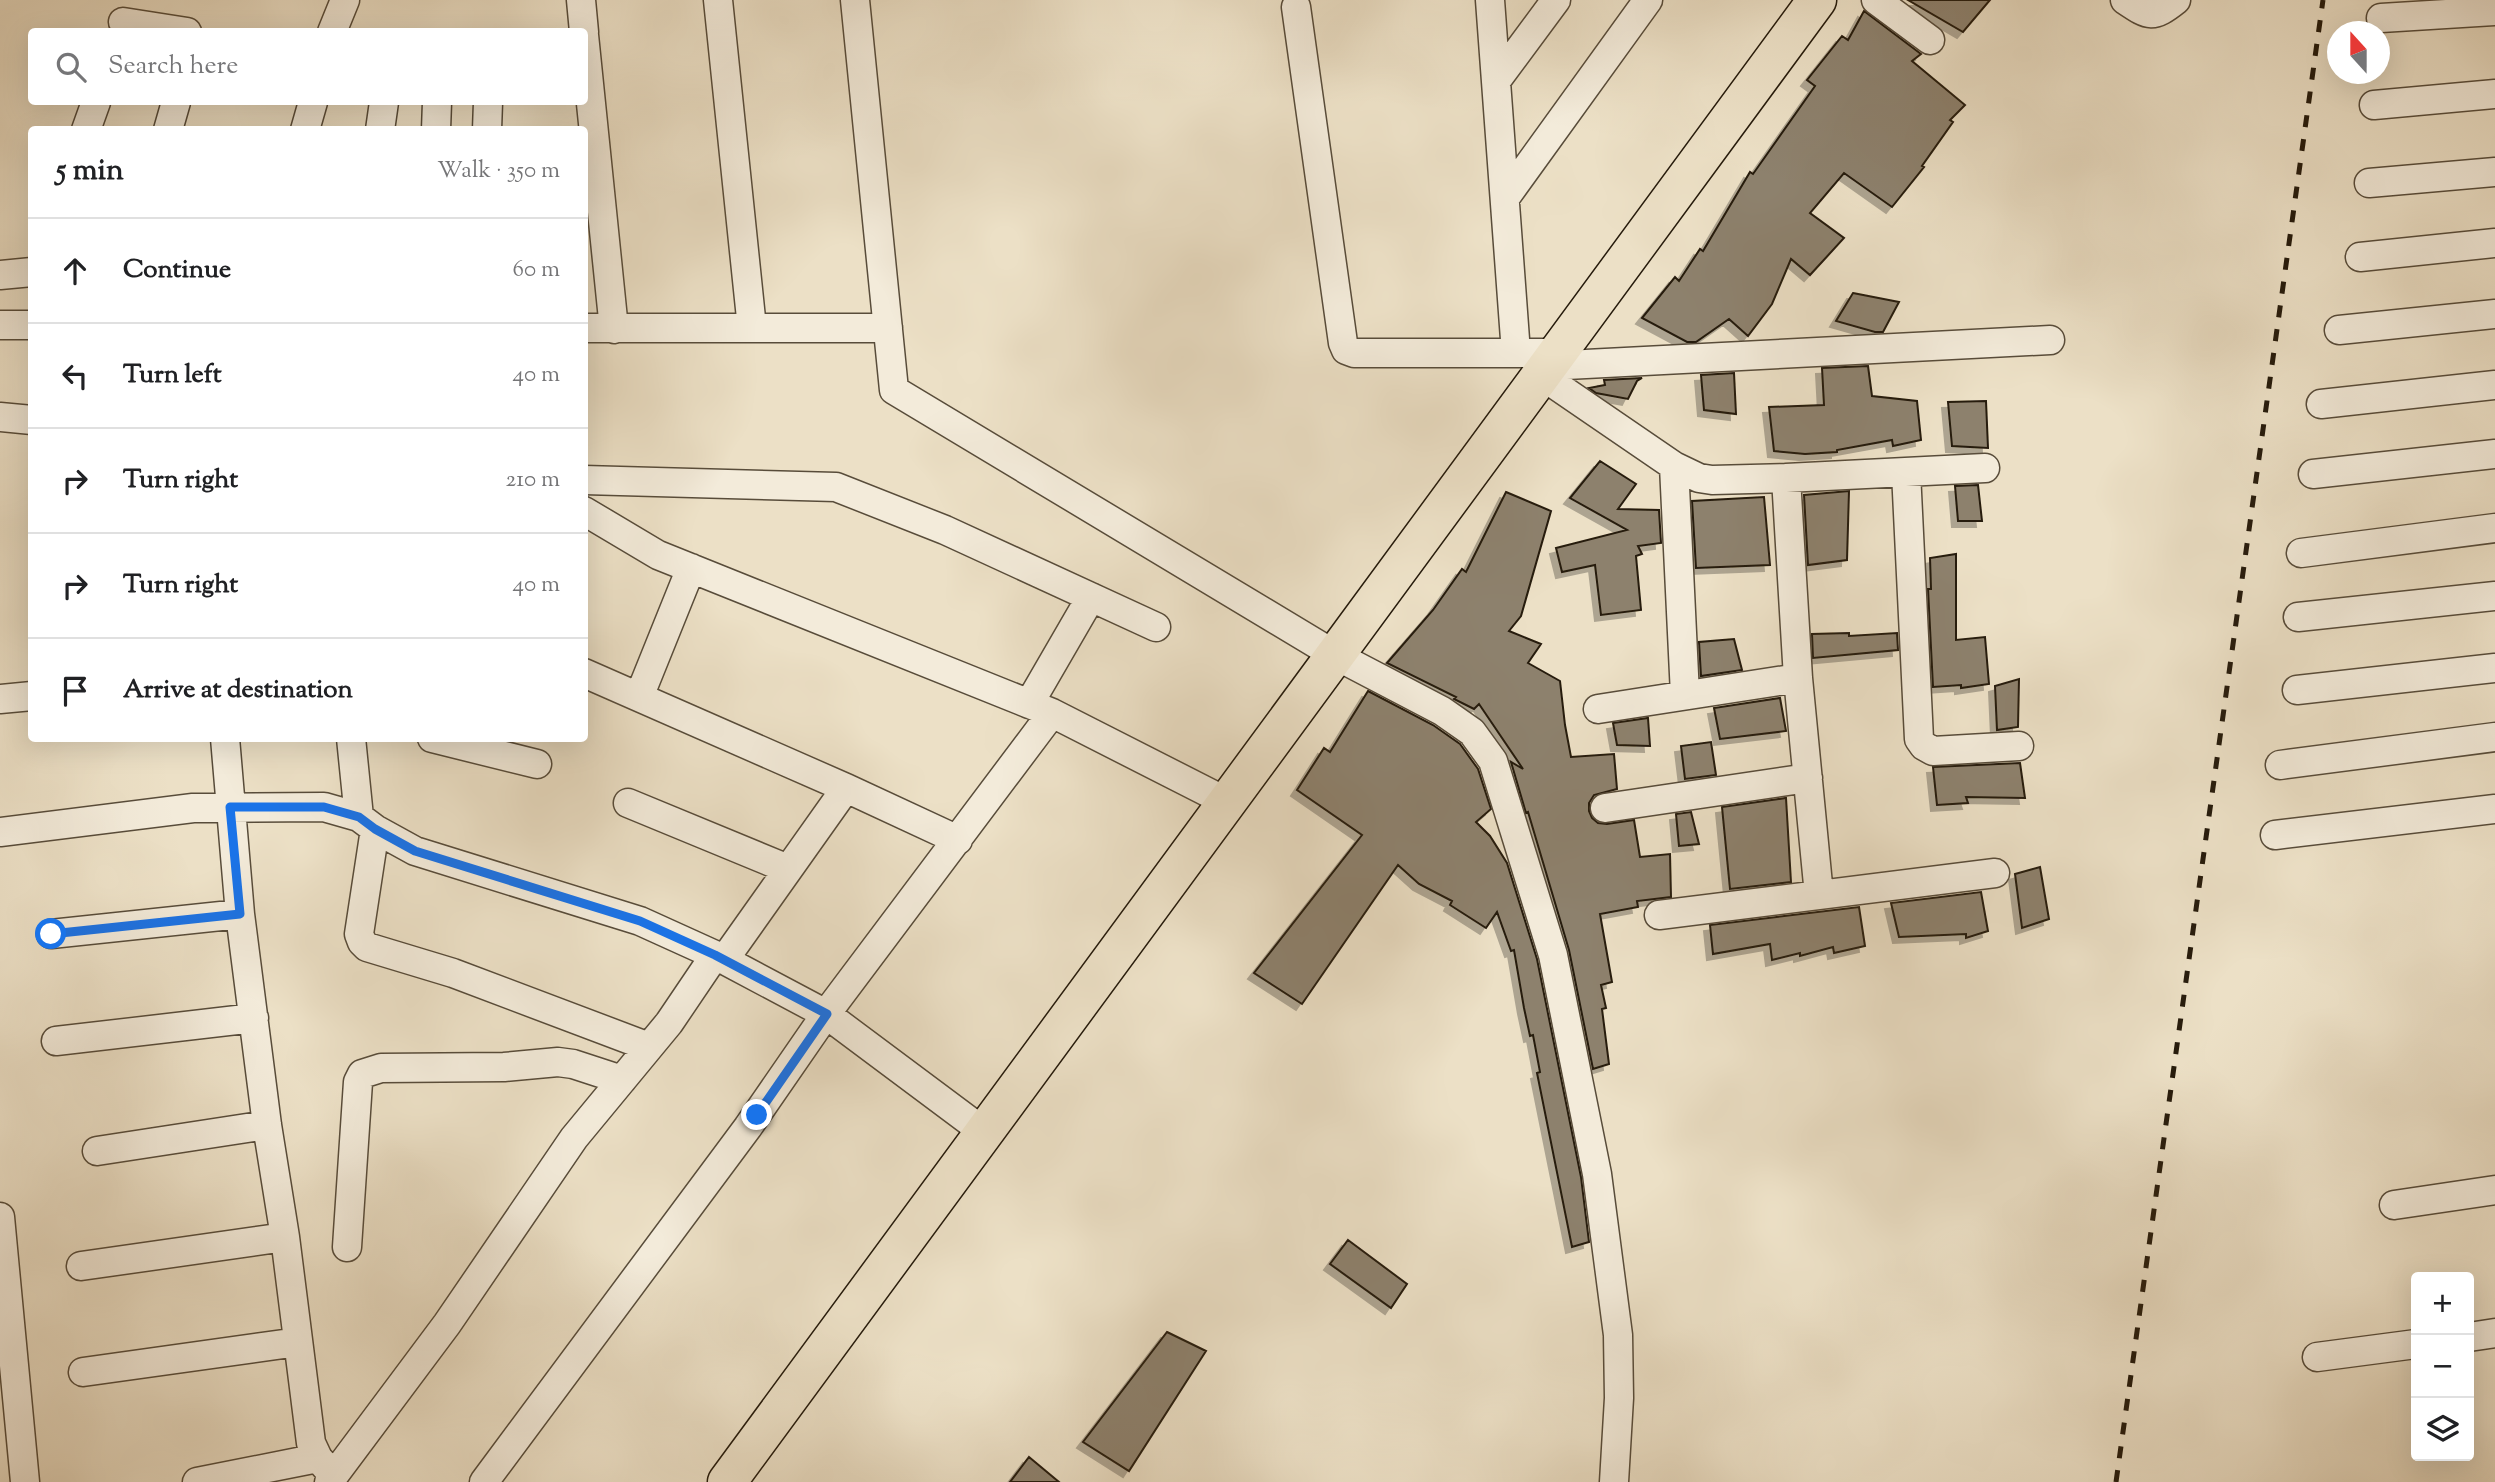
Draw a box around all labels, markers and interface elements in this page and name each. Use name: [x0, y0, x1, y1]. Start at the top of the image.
north arrow: [2327, 21, 2390, 84]
search box: [28, 28, 588, 105]
icon: search: [52, 48, 90, 86]
text: Search here: [108, 48, 238, 85]
text: 5 min: [56, 150, 124, 193]
text: Walk · 350 m: [437, 155, 560, 188]
icon: ahead: [56, 252, 94, 290]
text: Continue: [123, 252, 231, 289]
text: 60 m: [512, 254, 560, 287]
icon: left: [56, 357, 94, 395]
text: Turn left: [123, 357, 222, 394]
text: 40 m: [513, 359, 560, 392]
icon: right: [56, 462, 94, 500]
text: Turn right: [123, 462, 238, 499]
text: 210 m: [506, 464, 560, 497]
icon: right: [56, 567, 94, 605]
text: Turn right: [123, 567, 238, 604]
text: 40 m: [513, 569, 560, 602]
icon: arrive: [56, 672, 94, 710]
text: Arrive at destination: [123, 672, 353, 709]
route start: [35, 918, 66, 949]
route end: [741, 1099, 772, 1130]
map controls: [2411, 1272, 2474, 1461]
button: +: [2411, 1272, 2474, 1335]
button: −: [2411, 1335, 2474, 1398]
button: layers: [2411, 1398, 2474, 1461]

